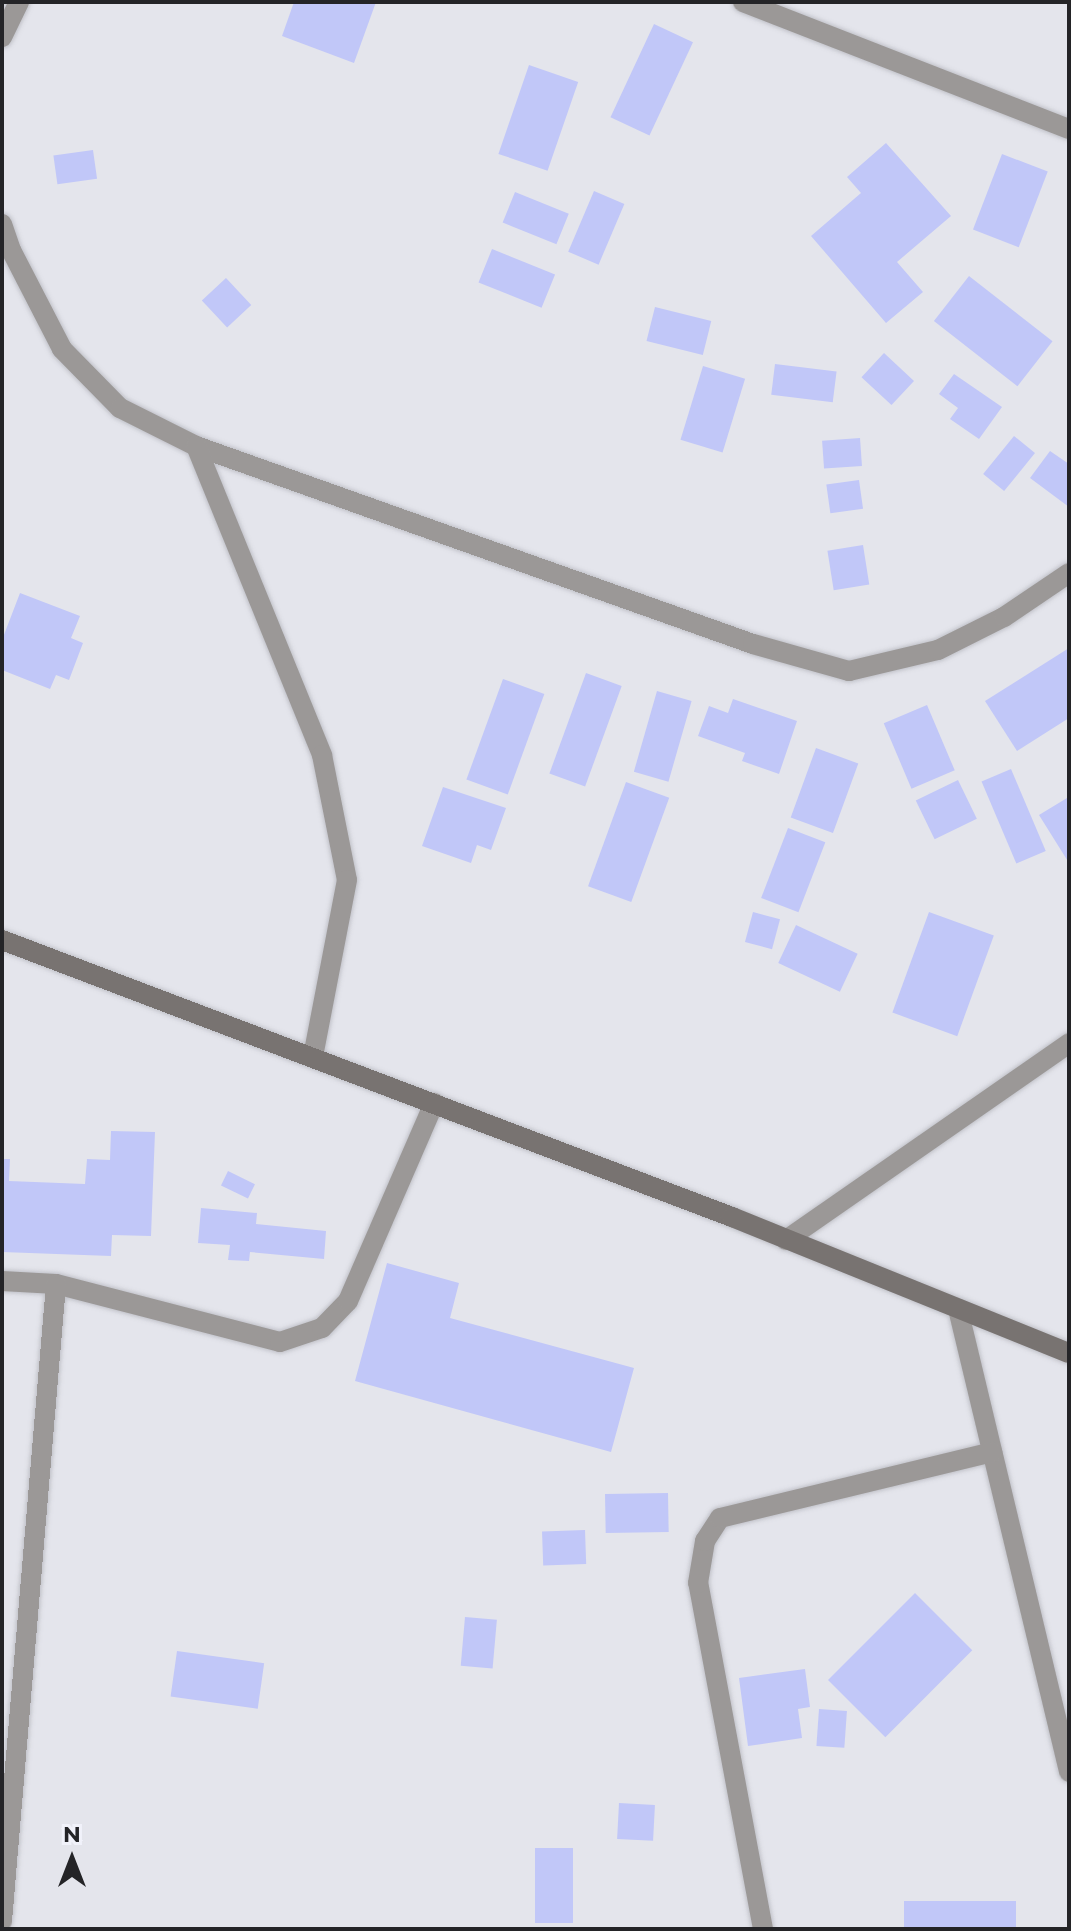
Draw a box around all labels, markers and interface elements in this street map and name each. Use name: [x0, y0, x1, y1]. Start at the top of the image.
north arrow: [32, 1819, 112, 1899]
text: N: [63, 1821, 81, 1848]

